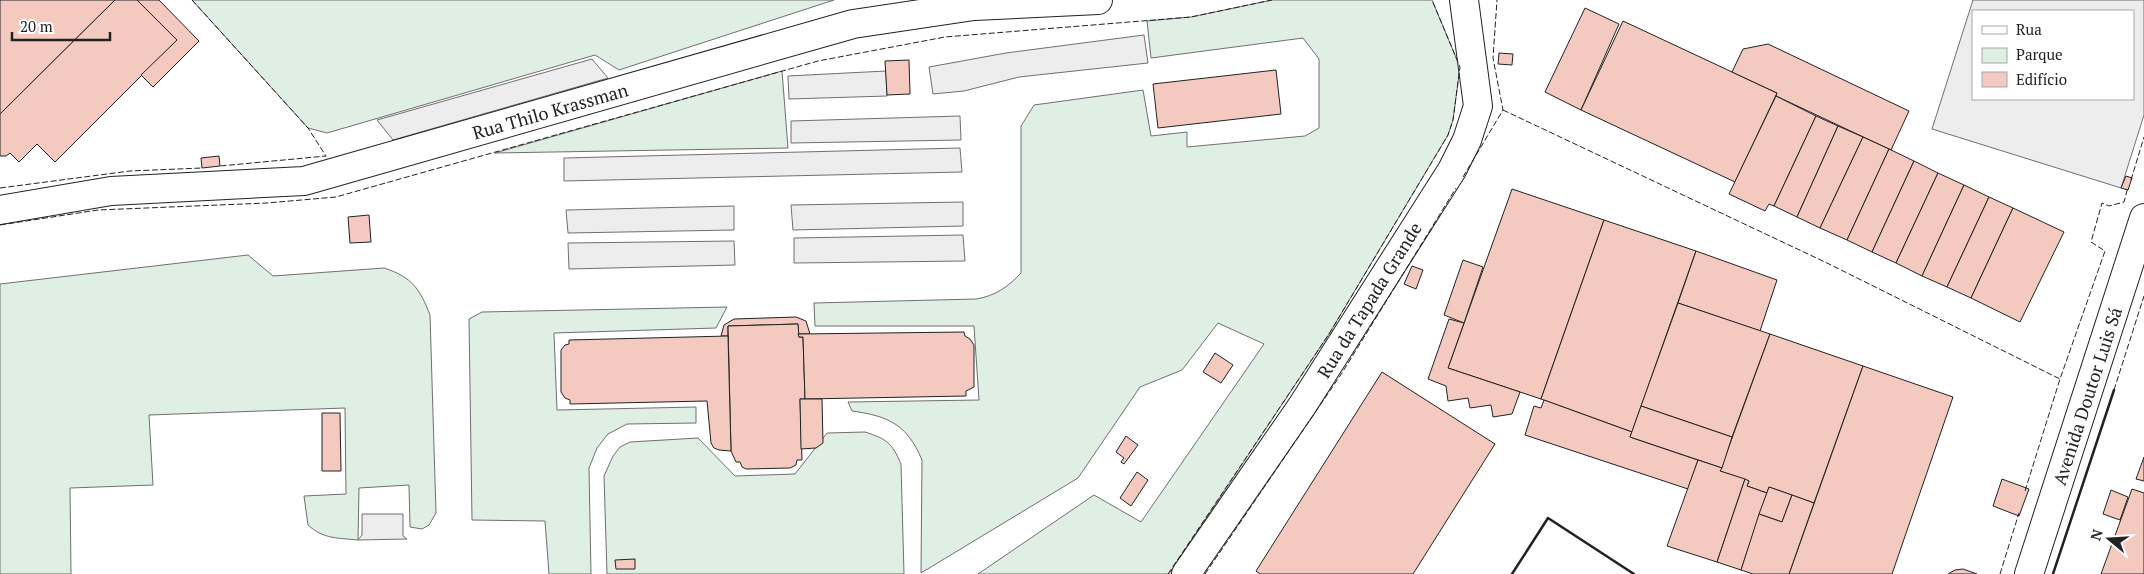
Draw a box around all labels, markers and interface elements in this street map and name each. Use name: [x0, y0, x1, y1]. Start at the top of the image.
scale bar: [12, 10, 110, 42]
legend: [1972, 10, 2134, 100]
text: 20 m: [20, 16, 53, 36]
text: Rua: [2016, 19, 2042, 39]
text: Parque: [2016, 44, 2063, 64]
text: Edifício: [2016, 69, 2067, 89]
street label: Rua Thilo Krassman: [469, 77, 631, 145]
street label: Rua da Tapada Grande: [1311, 218, 1427, 382]
street label: Avenida Doutor Luis Sá: [2047, 304, 2127, 488]
north arrow: [2084, 514, 2134, 564]
text: N: [2085, 526, 2107, 543]

